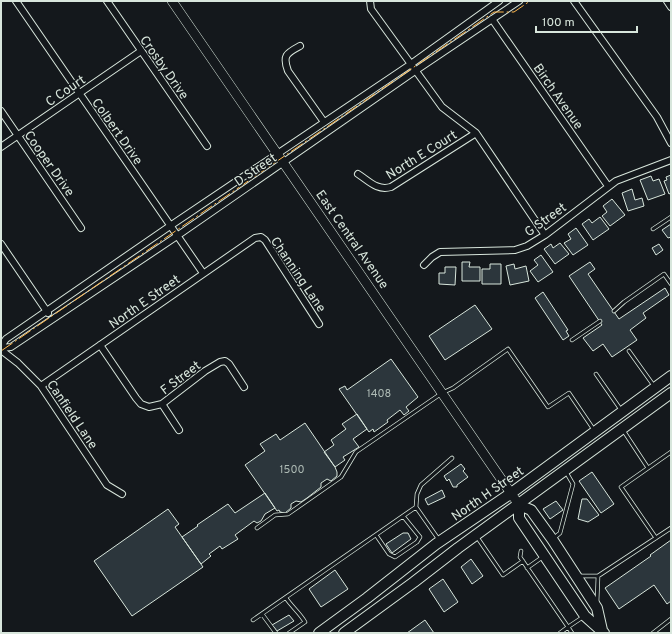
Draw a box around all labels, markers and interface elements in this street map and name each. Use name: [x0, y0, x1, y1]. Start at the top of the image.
scale bar: [536, 8, 637, 34]
text: 100 m: [542, 15, 575, 31]
street label: Crosby Drive: [135, 33, 191, 103]
street label: Birch Avenue: [529, 61, 586, 133]
street label: C Court: [43, 72, 89, 111]
street label: Colbert Drive: [87, 96, 145, 169]
street label: North E Court: [384, 127, 461, 184]
street label: Cooper Drive: [20, 128, 77, 200]
street label: D Street: [232, 151, 280, 191]
street label: East Central Avenue: [311, 188, 391, 293]
street label: G Street: [522, 200, 570, 241]
street label: Channing Lane: [266, 234, 328, 316]
street label: North E Street: [106, 272, 184, 333]
street label: F Street: [158, 358, 205, 399]
street label: Canfield Lane: [42, 378, 100, 453]
house number: 1408: [367, 387, 391, 401]
house number: 1500: [280, 463, 304, 477]
street label: North H Street: [449, 464, 527, 525]

